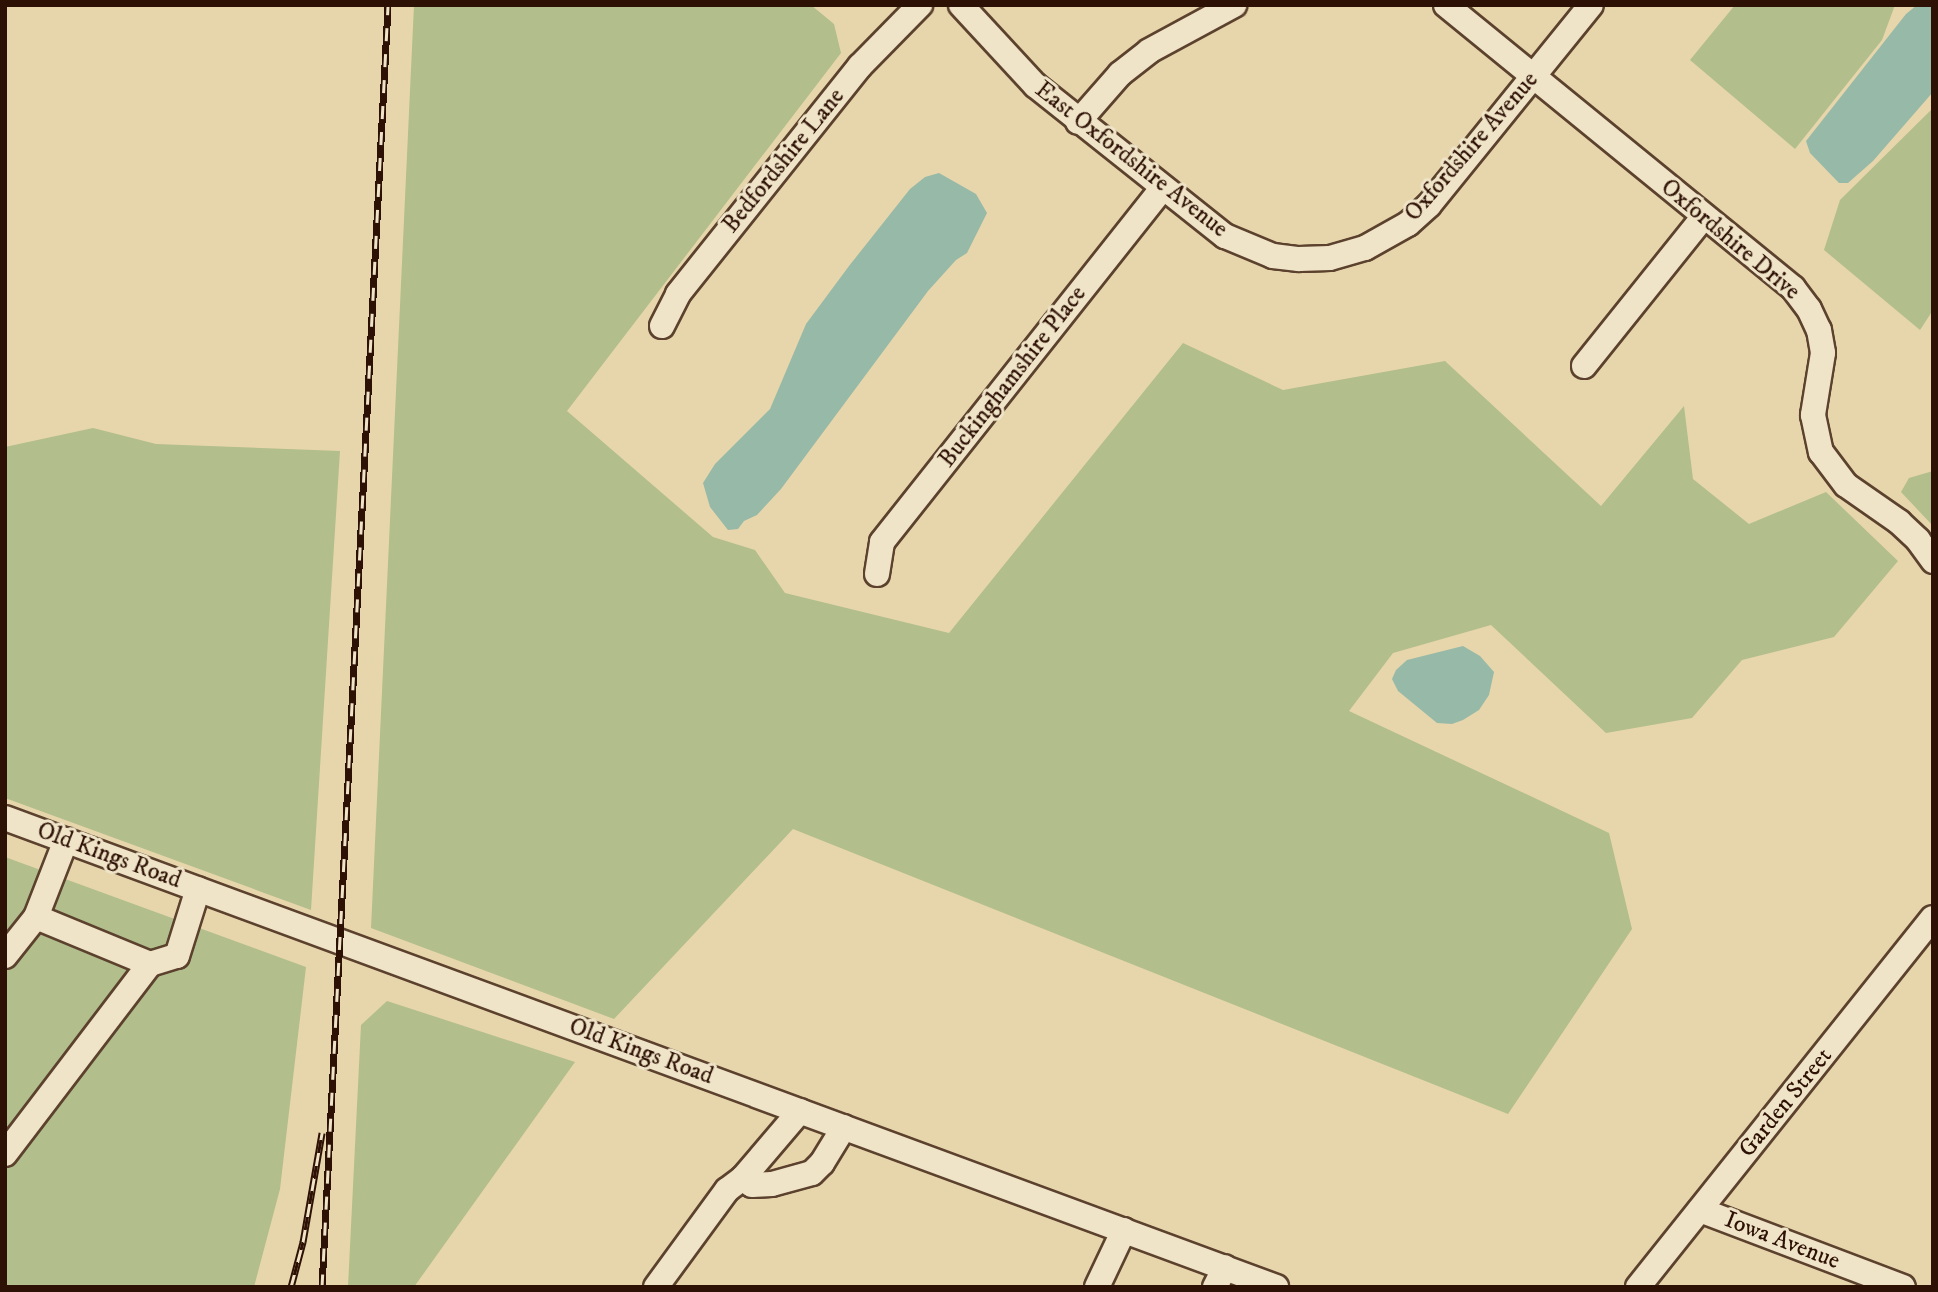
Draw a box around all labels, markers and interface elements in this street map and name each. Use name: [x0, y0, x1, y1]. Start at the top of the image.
street label: Oxfordshire Avenue: [1399, 66, 1545, 228]
street label: East Oxfordshire Avenue: [1029, 76, 1233, 244]
street label: Bedfordshire Lane: [717, 83, 851, 239]
street label: Oxfordshire Drive: [1654, 173, 1806, 307]
street label: Buckinghamshire Place: [933, 280, 1093, 474]
street label: Old Kings Road: [33, 817, 185, 895]
street label: Old Kings Road: [565, 1013, 717, 1091]
street label: Garden Street: [1733, 1043, 1839, 1163]
street label: Iowa Avenue: [1720, 1206, 1844, 1276]

